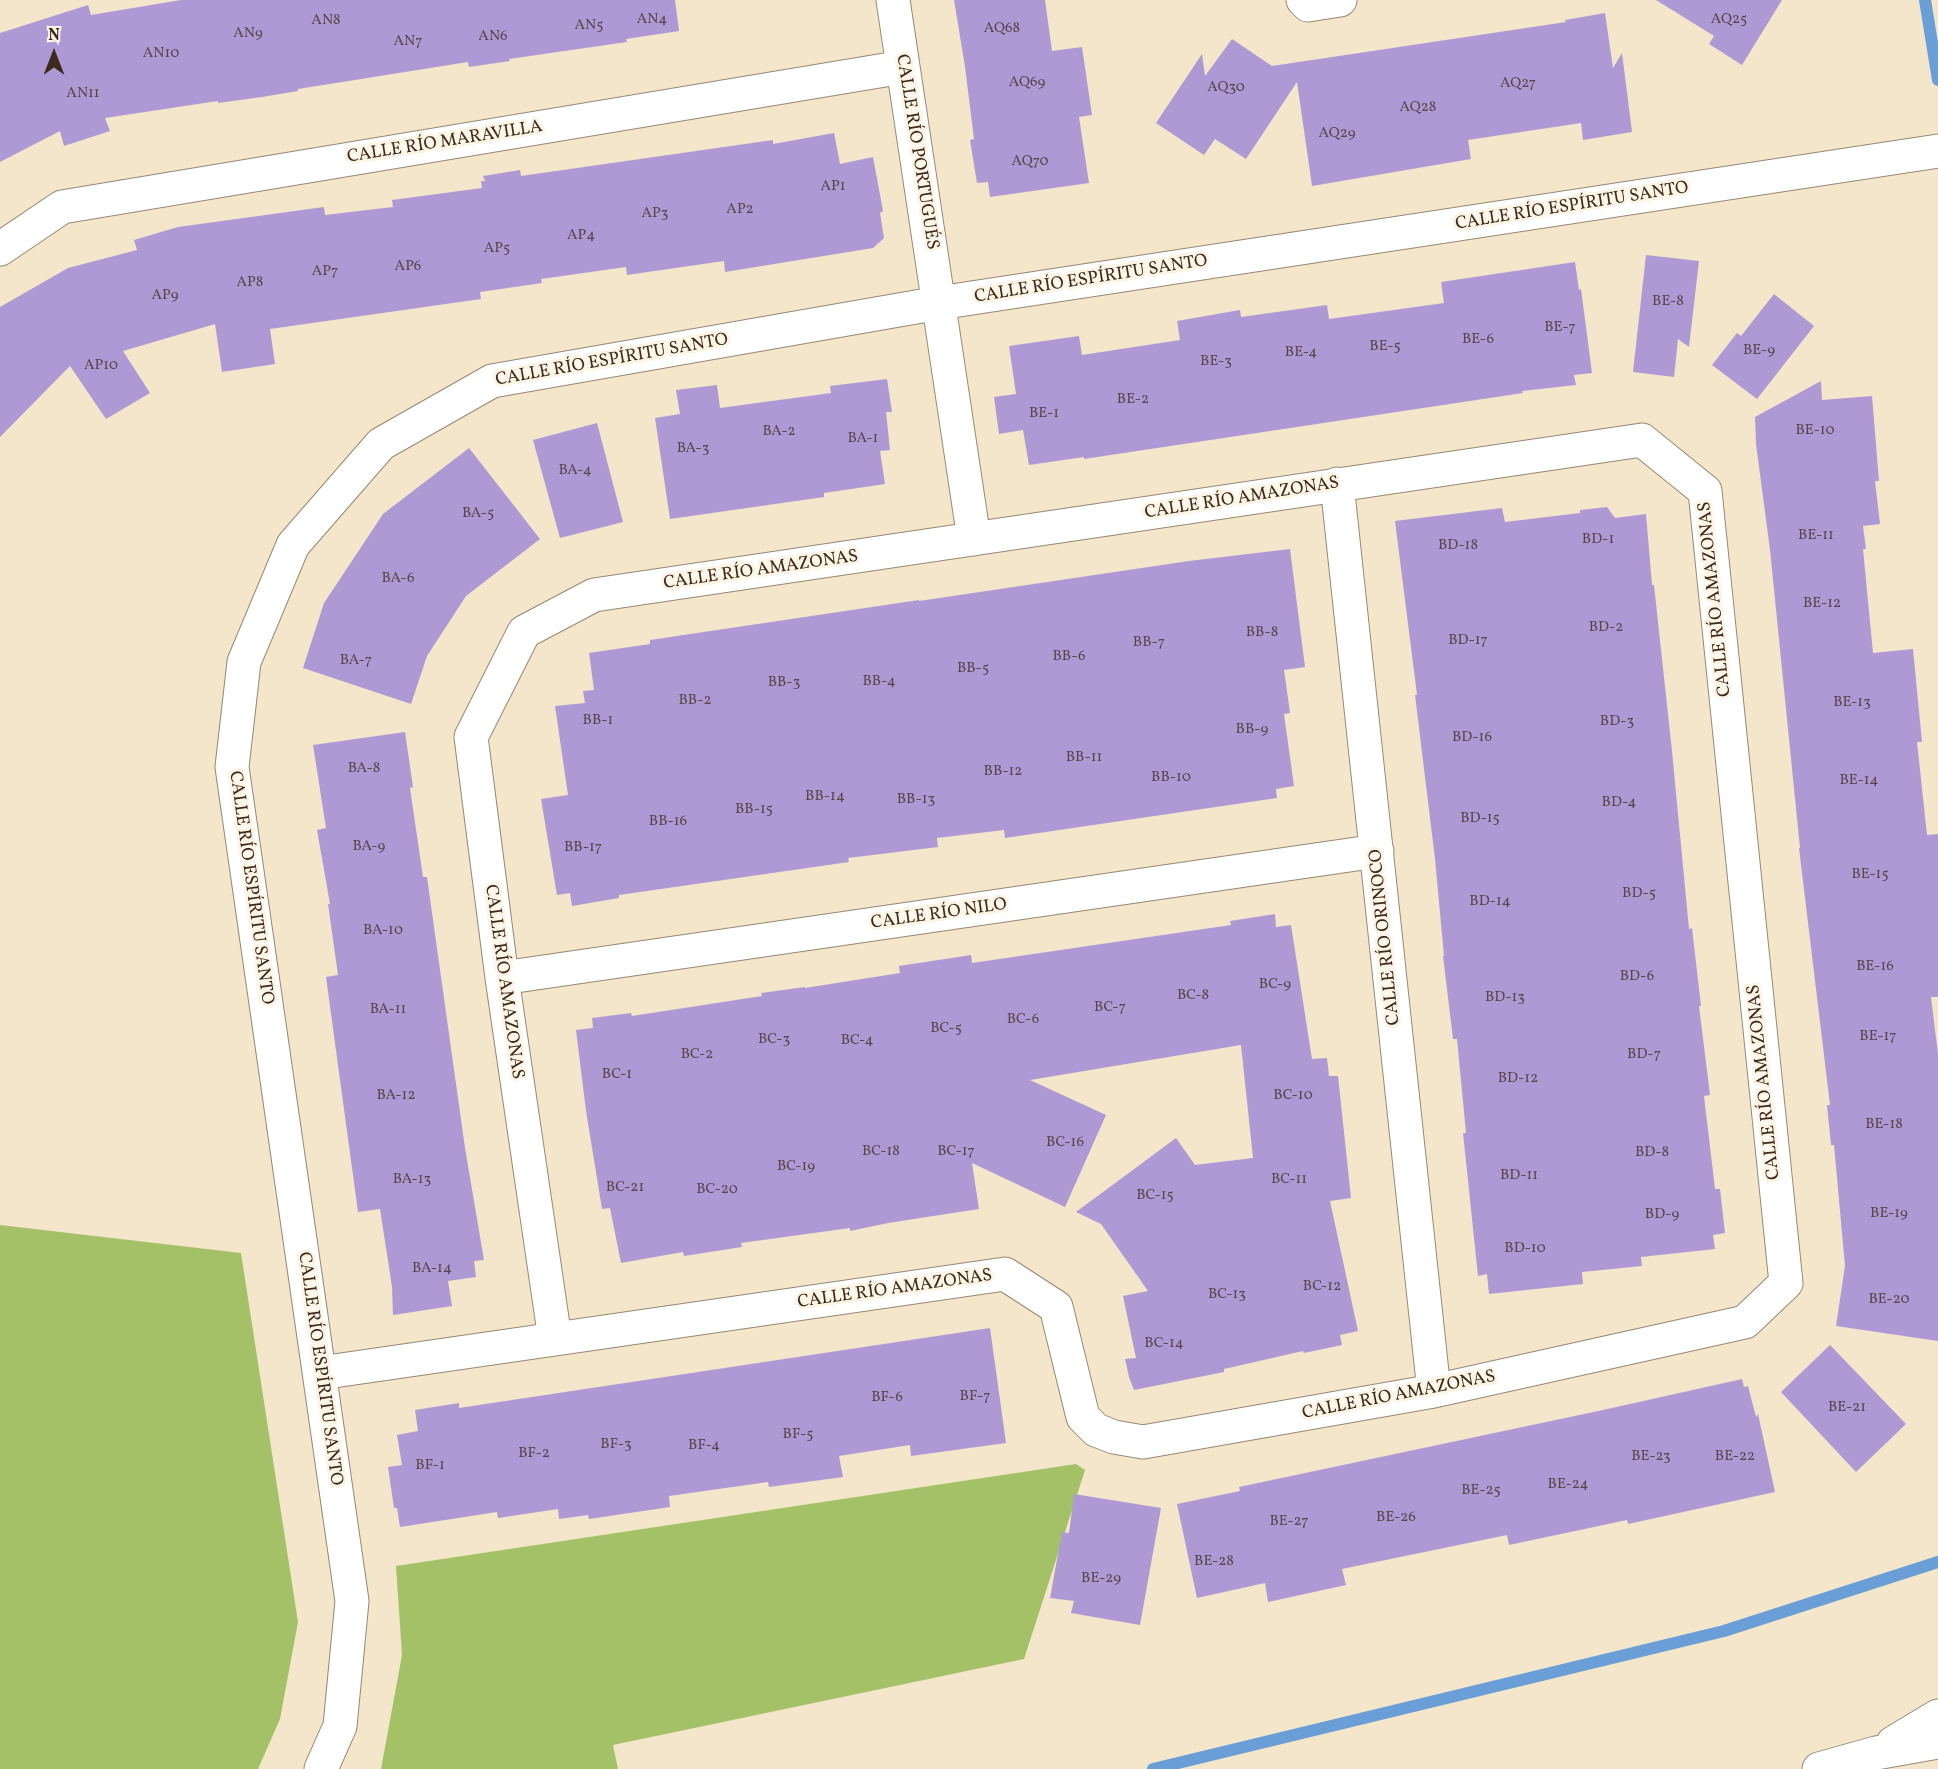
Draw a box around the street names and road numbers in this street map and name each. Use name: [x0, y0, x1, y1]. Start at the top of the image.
street label: CALLE RÍO PORTUGUÉS: [890, 53, 942, 251]
street label: CALLE RÍO MARAVILLA: [346, 117, 544, 169]
street label: CALLE RÍO ESPÍRITU SANTO: [1454, 178, 1690, 236]
street label: CALLE RÍO ESPÍRITU SANTO: [973, 251, 1209, 309]
street label: CALLE RÍO ESPÍRITU SANTO: [494, 330, 730, 392]
street label: CALLE RÍO AMAZONAS: [1143, 473, 1341, 525]
street label: CALLE RÍO AMAZONAS: [1695, 500, 1737, 698]
street label: CALLE RÍO AMAZONAS: [662, 547, 860, 595]
street label: CALLE RÍO ESPÍRITU SANTO: [223, 770, 277, 1006]
street label: CALLE RÍO ORINOCO: [1366, 848, 1406, 1026]
street label: CALLE RÍO AMAZONAS: [479, 883, 527, 1081]
street label: CALLE RÍO NILO: [870, 895, 1008, 935]
street label: CALLE RÍO AMAZONAS: [1744, 983, 1786, 1181]
street label: CALLE RÍO ESPÍRITU SANTO: [292, 1251, 346, 1487]
street label: CALLE RÍO AMAZONAS: [796, 1266, 994, 1314]
street label: CALLE RÍO AMAZONAS: [1301, 1367, 1497, 1425]

